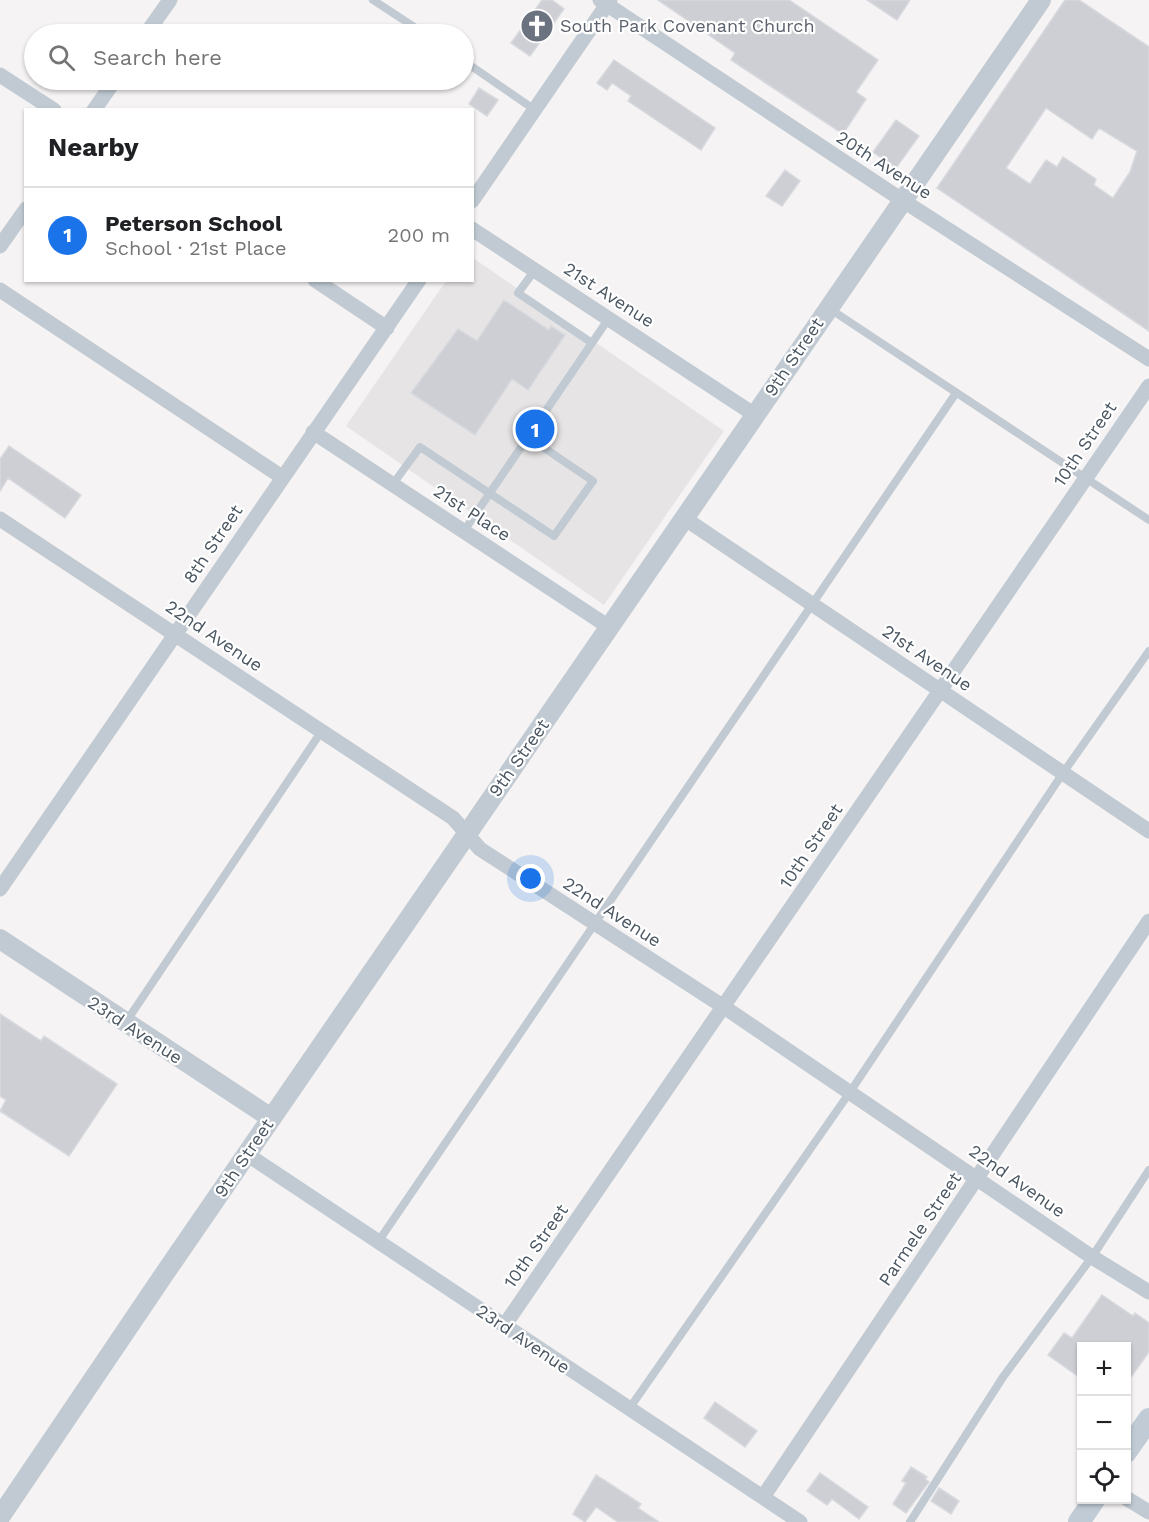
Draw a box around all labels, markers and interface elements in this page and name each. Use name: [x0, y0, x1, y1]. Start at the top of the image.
church icon: South Park Covenant Church: [519, 8, 555, 44]
place label: South Park Covenant Church: [560, 15, 815, 36]
search box: [24, 24, 474, 90]
icon: search: [45, 41, 78, 74]
text: Search here: [93, 45, 222, 70]
street label: 20th Avenue: [833, 126, 936, 203]
text: Nearby: [48, 132, 139, 162]
text: Peterson School: [105, 211, 282, 236]
text: 1: [63, 223, 72, 247]
text: 200 m: [388, 223, 450, 247]
text: School · 21st Place: [105, 236, 287, 260]
street label: 21st Avenue: [560, 258, 658, 332]
street label: 9th Street: [760, 313, 828, 400]
street label: 10th Street: [1049, 397, 1121, 490]
pin: 1: [516, 406, 554, 452]
street label: 21st Place: [430, 480, 515, 545]
street label: 8th Street: [179, 500, 247, 587]
street label: 22nd Avenue: [162, 595, 267, 676]
street label: 21st Avenue: [878, 620, 976, 695]
street label: 9th Street: [484, 714, 553, 801]
street label: 10th Street: [775, 799, 847, 892]
your location: [516, 864, 545, 893]
street label: 22nd Avenue: [559, 872, 665, 951]
street label: 23rd Avenue: [84, 991, 186, 1068]
street label: 9th Street: [210, 1114, 278, 1201]
street label: 22nd Avenue: [965, 1140, 1069, 1221]
street label: Parmele Street: [874, 1168, 966, 1289]
street label: 10th Street: [499, 1199, 572, 1292]
street label: 23rd Avenue: [472, 1300, 574, 1378]
map controls: [1077, 1342, 1131, 1504]
button: +: [1077, 1342, 1131, 1396]
button: −: [1077, 1396, 1131, 1450]
button: locate: [1077, 1450, 1131, 1504]

